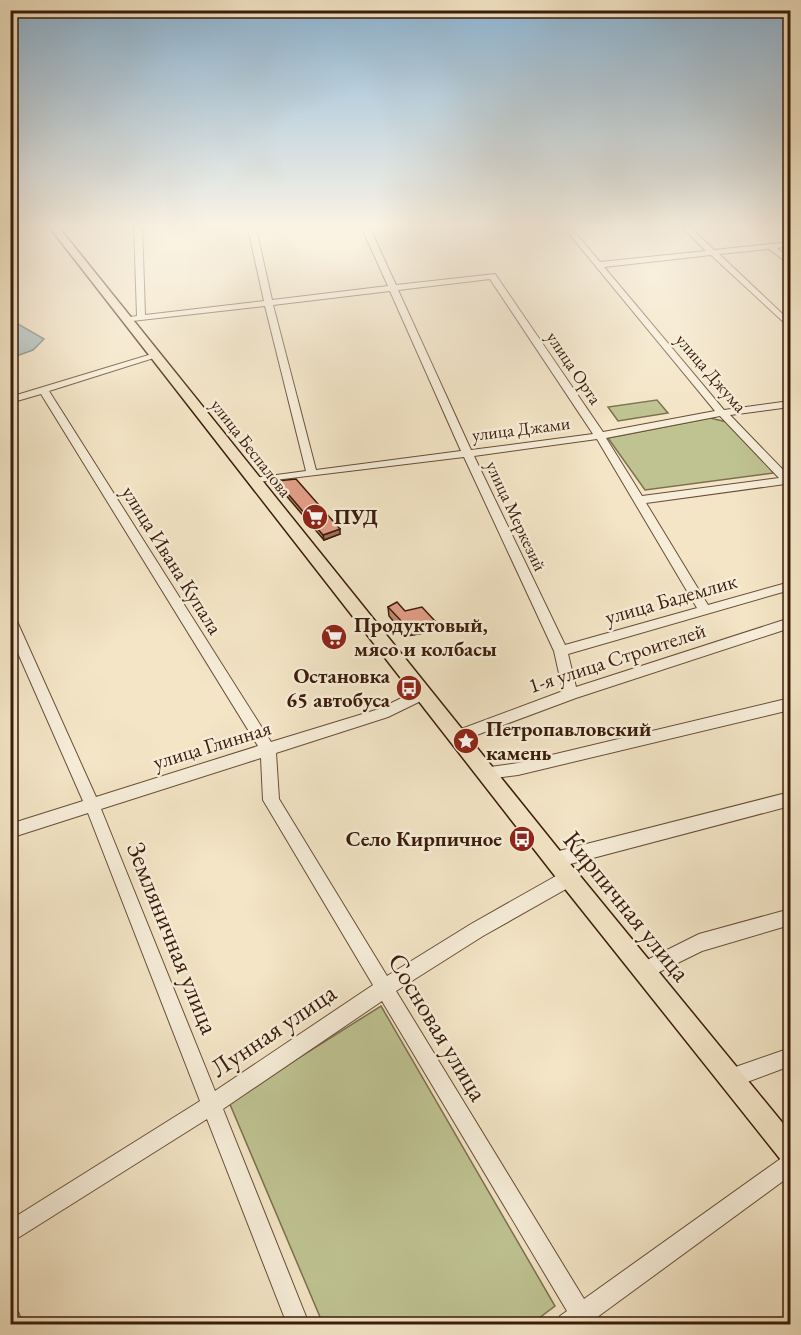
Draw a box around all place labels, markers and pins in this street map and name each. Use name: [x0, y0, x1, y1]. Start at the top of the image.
supermarket icon: ПУД: [300, 502, 330, 532]
place label: ПУД: [334, 503, 378, 530]
place label: Продуктовый, мясо и колбасы: [354, 611, 497, 662]
supermarket icon: Продуктовый, мясо и колбасы: [319, 622, 349, 652]
place label: Остановка 65 автобуса: [286, 662, 391, 713]
bus stop icon: Остановка 65 автобуса: [394, 673, 424, 703]
place label: Петропавловский камень: [486, 715, 651, 766]
place icon: Петропавловский камень: [451, 726, 481, 756]
bus stop icon: Село Кирпичное: [507, 824, 537, 854]
place label: Село Кирпичное: [346, 825, 502, 852]

